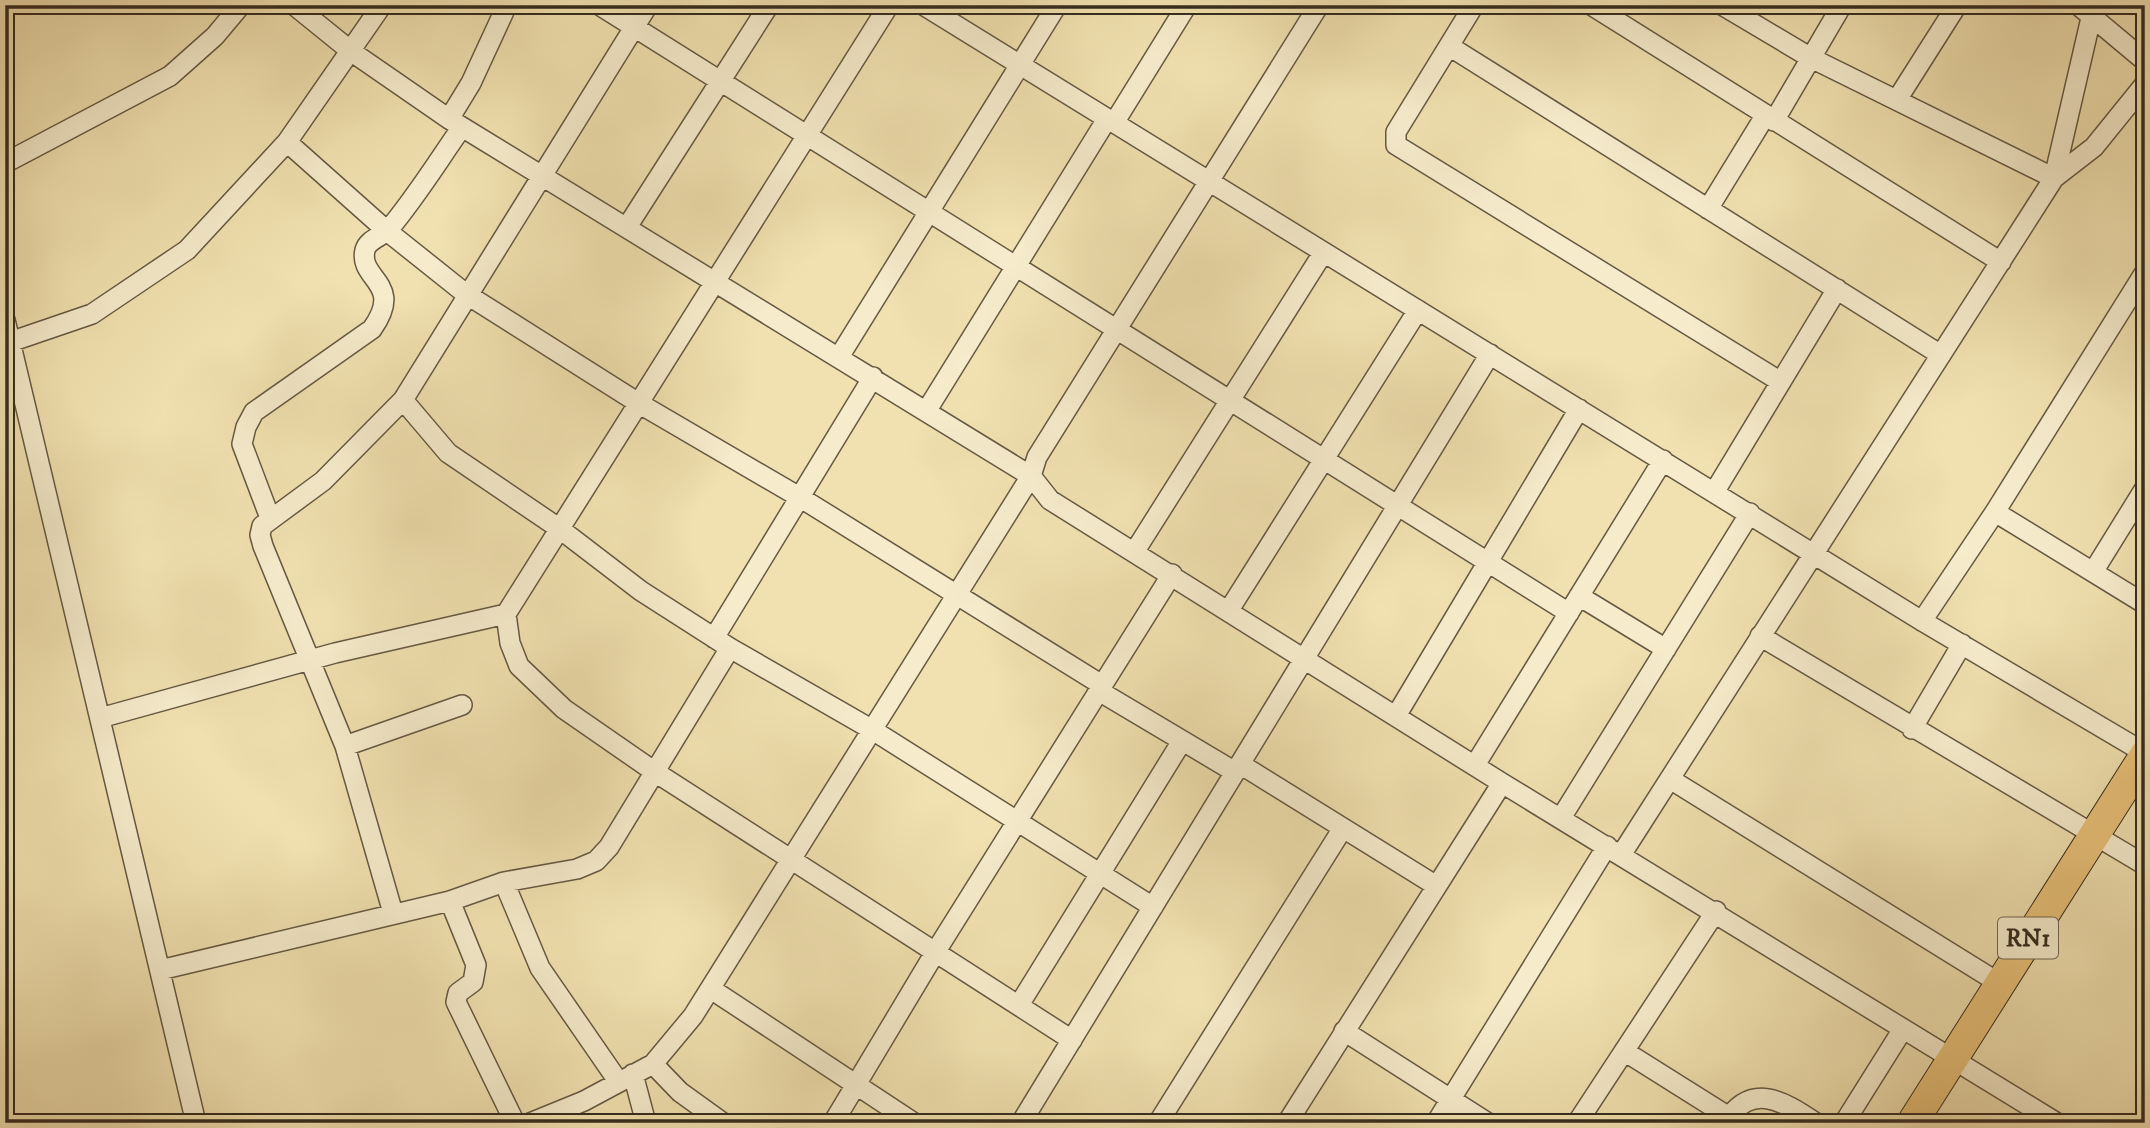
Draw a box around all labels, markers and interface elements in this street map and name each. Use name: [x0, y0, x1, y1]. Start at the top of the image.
road number: RN1: [1998, 918, 2058, 958]

